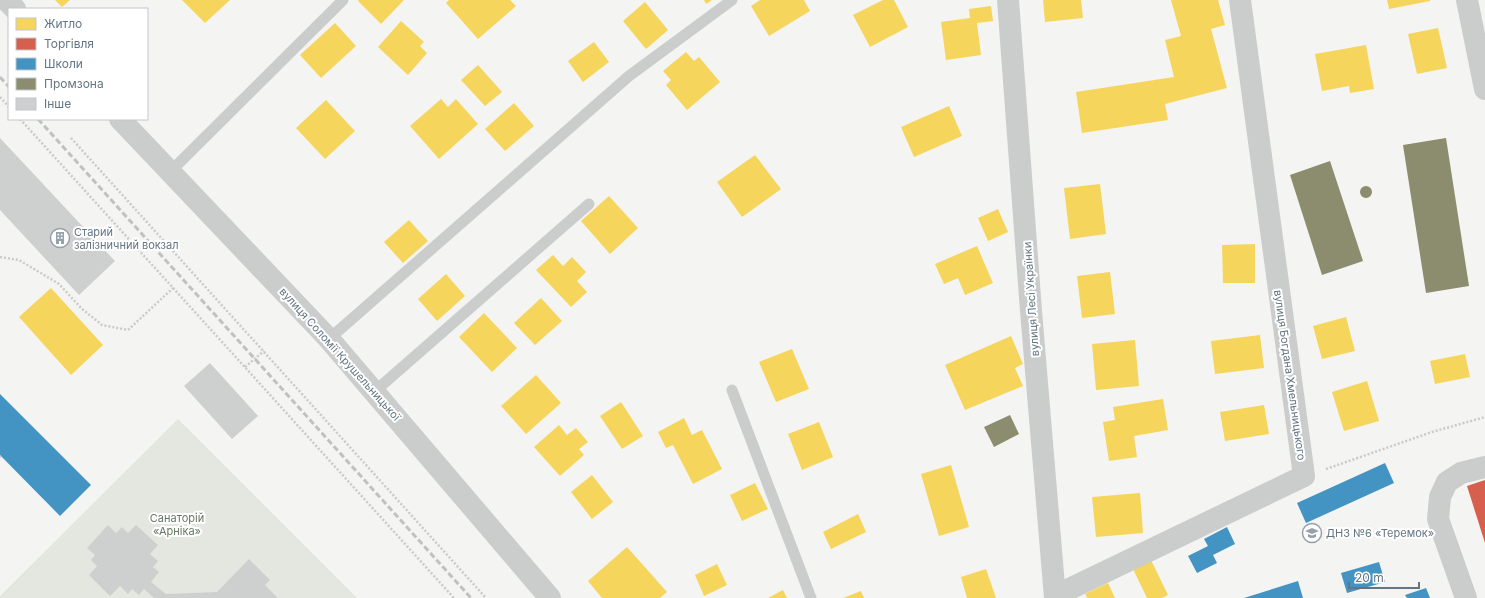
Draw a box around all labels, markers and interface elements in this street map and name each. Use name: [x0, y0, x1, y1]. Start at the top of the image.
legend: [8, 8, 148, 120]
text: Житло: [44, 16, 82, 31]
text: Торгівля: [44, 36, 94, 51]
text: Школи: [44, 56, 83, 71]
text: Промзона: [44, 76, 104, 91]
text: Інше: [44, 96, 71, 111]
place label: Старий залізничний вокзал: [74, 225, 178, 252]
building icon: Старий залізничний вокзал: [49, 227, 71, 249]
street label: вулиця Лесі Українки: [1020, 241, 1042, 357]
street label: вулиця Соломії Крушельницької: [277, 285, 404, 424]
street label: вулиця Богдана Хмельницького: [1271, 289, 1309, 462]
park label: Санаторій «Арніка»: [150, 511, 204, 538]
school or university icon: ДНЗ №6 «Теремок»: [1301, 522, 1323, 544]
place label: ДНЗ №6 «Теремок»: [1326, 526, 1434, 540]
scale bar: [1349, 564, 1419, 590]
text: 20 m: [1355, 570, 1384, 585]

